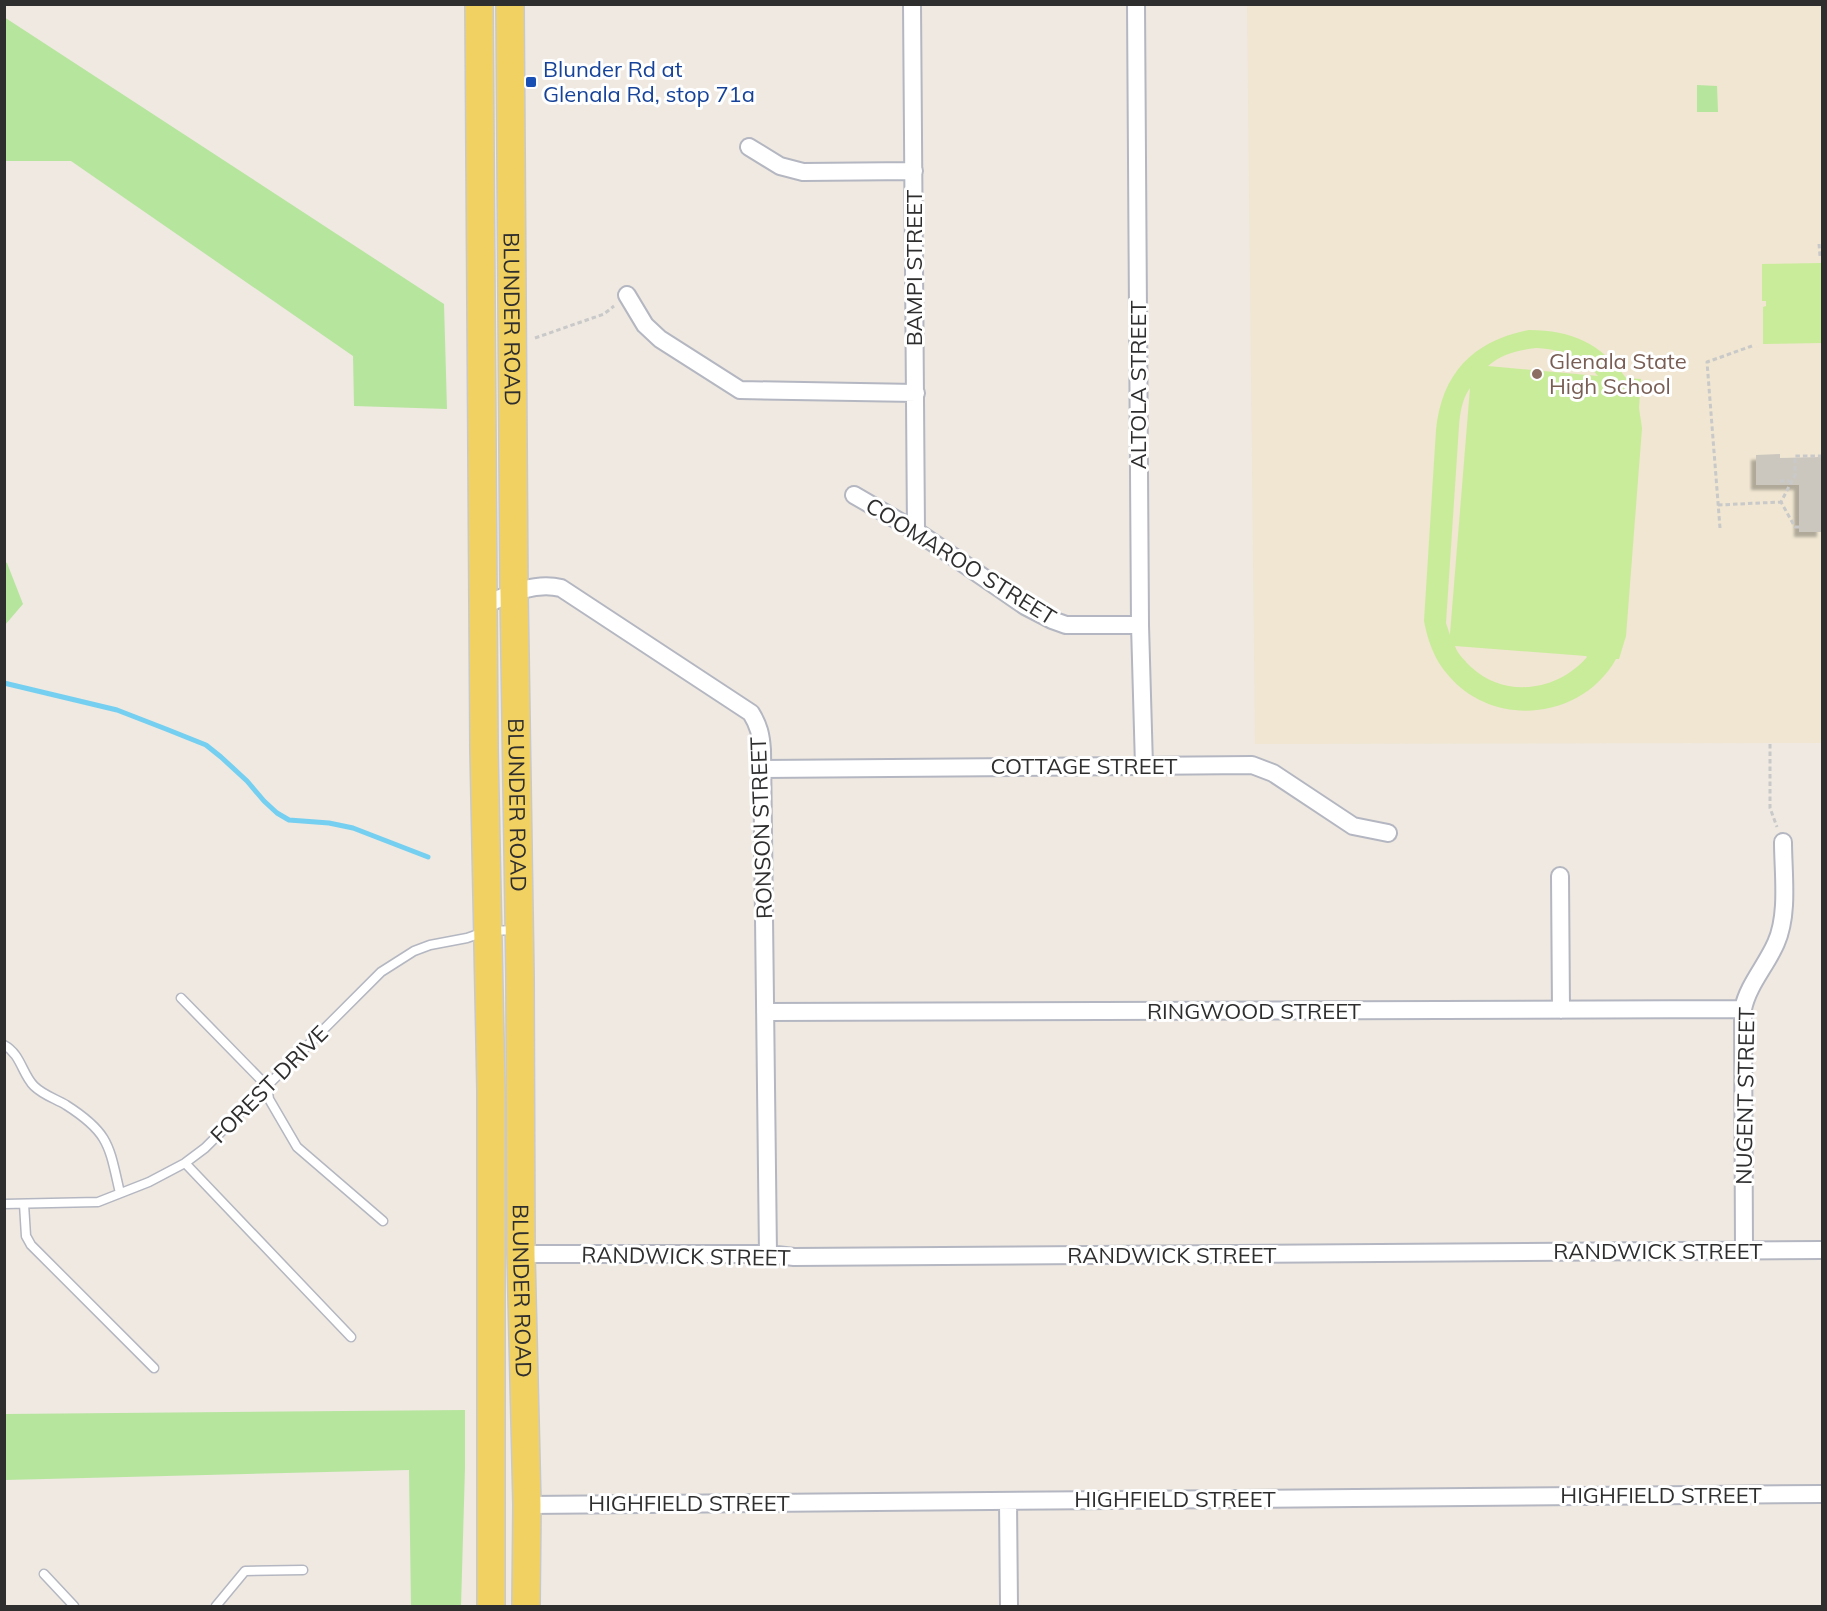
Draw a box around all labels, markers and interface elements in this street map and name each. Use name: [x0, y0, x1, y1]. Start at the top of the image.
place label: Blunder Rd at Glenala Rd, stop 71a: [543, 55, 755, 108]
marker: Blunder Rd at Glenala Rd, stop 71a: [524, 75, 538, 89]
street label: BAMPI STREET: [900, 190, 928, 346]
street label: BLUNDER ROAD: [498, 232, 527, 406]
street label: ALTOLA STREET: [1124, 301, 1152, 469]
place label: Glenala State High School: [1549, 347, 1687, 400]
marker: Glenala State High School: [1530, 367, 1544, 381]
street label: COOMAROO STREET: [861, 491, 1061, 631]
street label: BLUNDER ROAD: [502, 718, 533, 892]
street label: RONSON STREET: [744, 736, 778, 920]
street label: COTTAGE STREET: [990, 752, 1178, 780]
street label: RINGWOOD STREET: [1147, 997, 1361, 1025]
street label: NUGENT STREET: [1729, 1007, 1761, 1185]
street label: FOREST DRIVE: [204, 1019, 334, 1149]
street label: BLUNDER ROAD: [507, 1204, 538, 1378]
street label: RANDWICK STREET: [1553, 1237, 1763, 1265]
street label: RANDWICK STREET: [581, 1240, 791, 1272]
street label: RANDWICK STREET: [1067, 1241, 1277, 1269]
street label: HIGHFIELD STREET: [1560, 1481, 1762, 1509]
street label: HIGHFIELD STREET: [1074, 1485, 1276, 1513]
street label: HIGHFIELD STREET: [588, 1489, 790, 1517]

